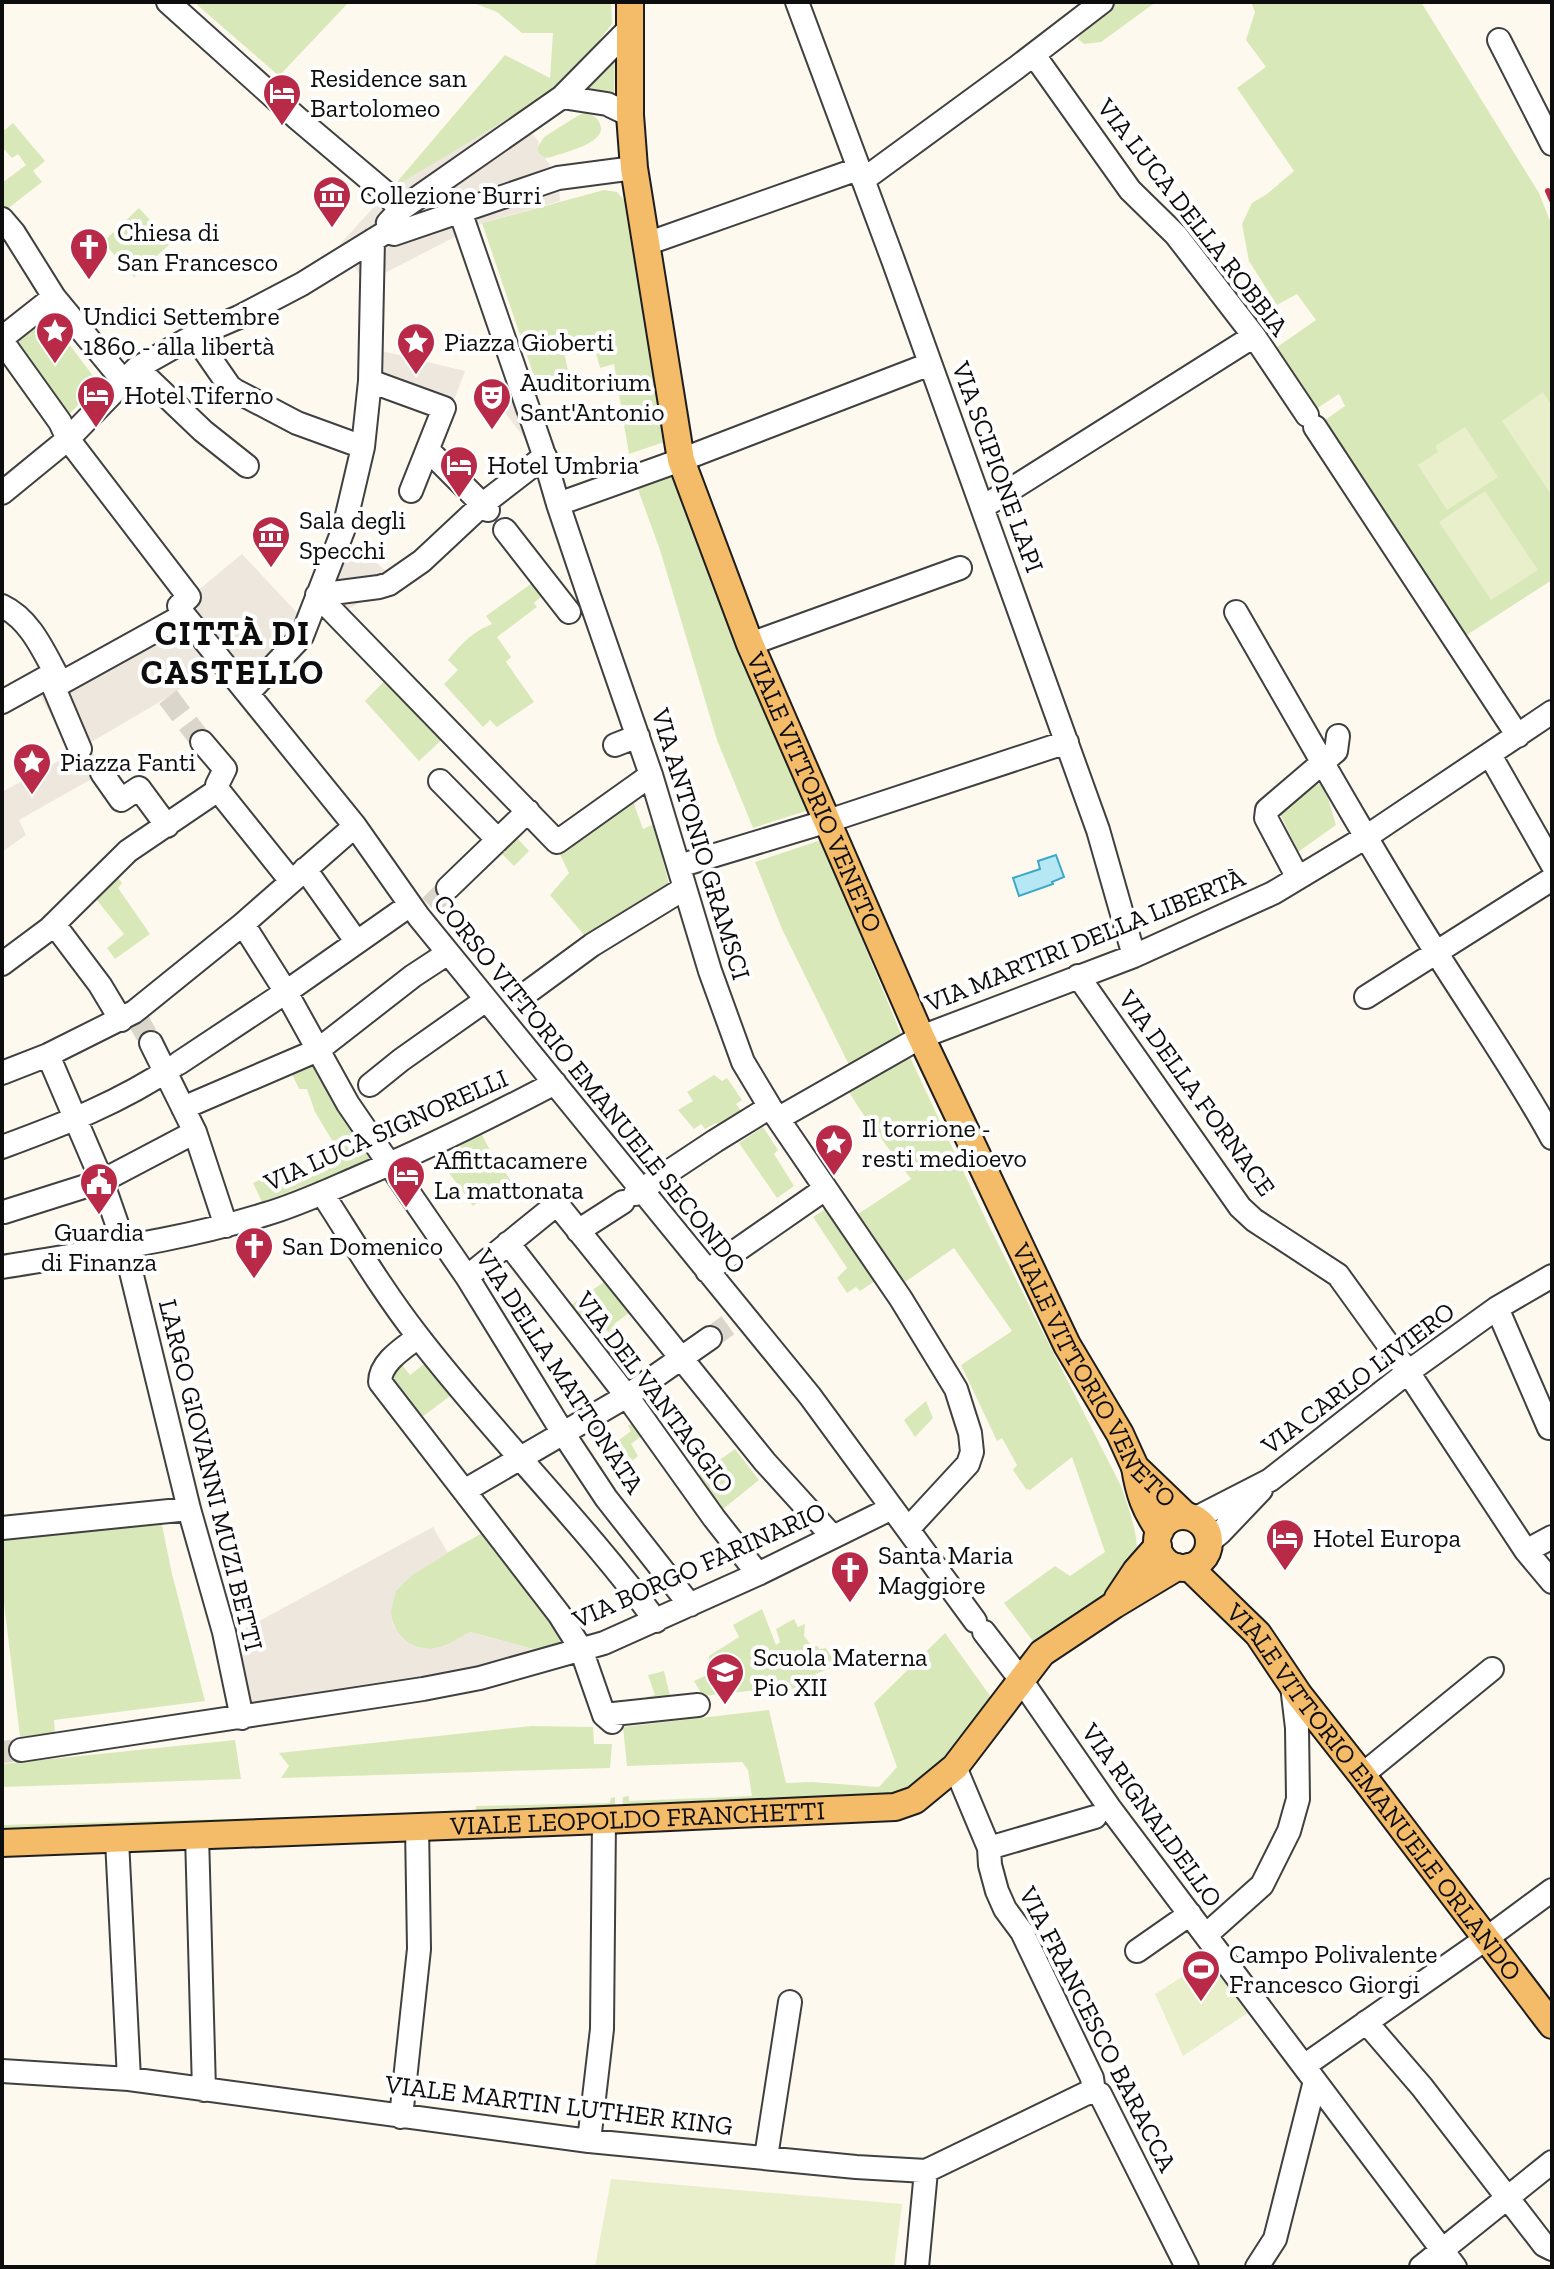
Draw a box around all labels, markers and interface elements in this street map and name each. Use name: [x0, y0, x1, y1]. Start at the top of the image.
place label: Residence san Bartolomeo: [310, 62, 467, 124]
hotel icon: Residence san Bartolomeo: [261, 72, 303, 127]
street label: VIA LUCA DELLA ROBBIA: [1090, 91, 1296, 343]
museum icon: Collezione Burri: [311, 174, 353, 229]
place label: Collezione Burri: [360, 179, 541, 211]
place label: Chiesa di San Francesco: [117, 216, 278, 278]
church icon: Chiesa di San Francesco: [68, 226, 110, 281]
place label: Undici Settembre 1860 - alla libertà: [83, 300, 280, 362]
place icon: Undici Settembre 1860 - alla libertà: [34, 310, 76, 365]
place icon: Piazza Gioberti: [395, 321, 437, 376]
place label: Piazza Gioberti: [444, 326, 614, 358]
street label: VIA SCIPIONE LAPI: [945, 356, 1051, 577]
place label: Auditorium Sant'Antonio: [520, 366, 664, 428]
hotel icon: Hotel Tiferno: [75, 374, 117, 429]
theatre icon: Auditorium Sant'Antonio: [471, 376, 513, 431]
place label: Hotel Tiferno: [124, 379, 273, 411]
hotel icon: Hotel Umbria: [438, 444, 480, 499]
place label: Hotel Umbria: [487, 449, 640, 481]
place label: Sala degli Specchi: [299, 504, 406, 566]
museum icon: Sala degli Specchi: [250, 514, 292, 569]
district label: CITTÀ DI CASTELLO: [141, 613, 325, 693]
street label: VIALE VITTORIO VENETO: [739, 646, 889, 937]
street label: VIA ANTONIO GRAMSCI: [644, 704, 758, 983]
place icon: Piazza Fanti: [11, 741, 53, 796]
place label: Piazza Fanti: [60, 746, 196, 778]
street label: VIA MARTIRI DELLA LIBERTÀ: [920, 861, 1251, 1019]
street label: CORSO VITTORIO EMANUELE SECONDO: [427, 888, 753, 1280]
street label: VIA DELLA FORNACE: [1111, 983, 1282, 1202]
street label: VIA LUCA SIGNORELLI: [258, 1062, 513, 1199]
place label: Il torrione - resti medioevo: [862, 1112, 1027, 1174]
place icon: Il torrione - resti medioevo: [813, 1122, 855, 1177]
place label: Affittacamere La mattonata: [434, 1144, 588, 1206]
hotel icon: Affittacamere La mattonata: [385, 1154, 427, 1209]
public building icon: Guardia di Finanza: [78, 1161, 120, 1216]
place label: Guardia di Finanza: [41, 1216, 158, 1278]
church icon: San Domenico: [233, 1225, 275, 1280]
place label: San Domenico: [282, 1230, 443, 1262]
street label: VIALE VITTORIO VENETO: [1005, 1237, 1183, 1514]
street label: VIA DELLA MATTONATA: [468, 1242, 652, 1500]
street label: VIA DEL VANTAGGIO: [568, 1284, 741, 1499]
street label: VIA CARLO LIVIERO: [1254, 1295, 1461, 1462]
street label: LARGO GIOVANNI MUZI BETTI: [152, 1296, 270, 1654]
street label: VIA BORGO FARINARIO: [567, 1495, 830, 1636]
hotel icon: Hotel Europa: [1264, 1517, 1306, 1572]
place label: Hotel Europa: [1313, 1522, 1461, 1554]
place label: Santa Maria Maggiore: [878, 1539, 1014, 1601]
church icon: Santa Maria Maggiore: [829, 1549, 871, 1604]
street label: VIALE VITTORIO EMANUELE ORLANDO: [1219, 1595, 1529, 1987]
place label: Scuola Materna Pio XII: [753, 1641, 928, 1703]
school or university icon: Scuola Materna Pio XII: [704, 1651, 746, 1706]
street label: VIA RIGNALDELLO: [1074, 1716, 1229, 1913]
street label: VIALE LEOPOLDO FRANCHETTI: [448, 1794, 826, 1842]
street label: VIA FRANCESCO BARACCA: [1012, 1880, 1184, 2178]
place label: Campo Polivalente Francesco Giorgi: [1229, 1938, 1438, 2000]
sports icon: Campo Polivalente Francesco Giorgi: [1180, 1948, 1222, 2003]
street label: VIALE MARTIN LUTHER KING: [382, 2068, 735, 2142]

